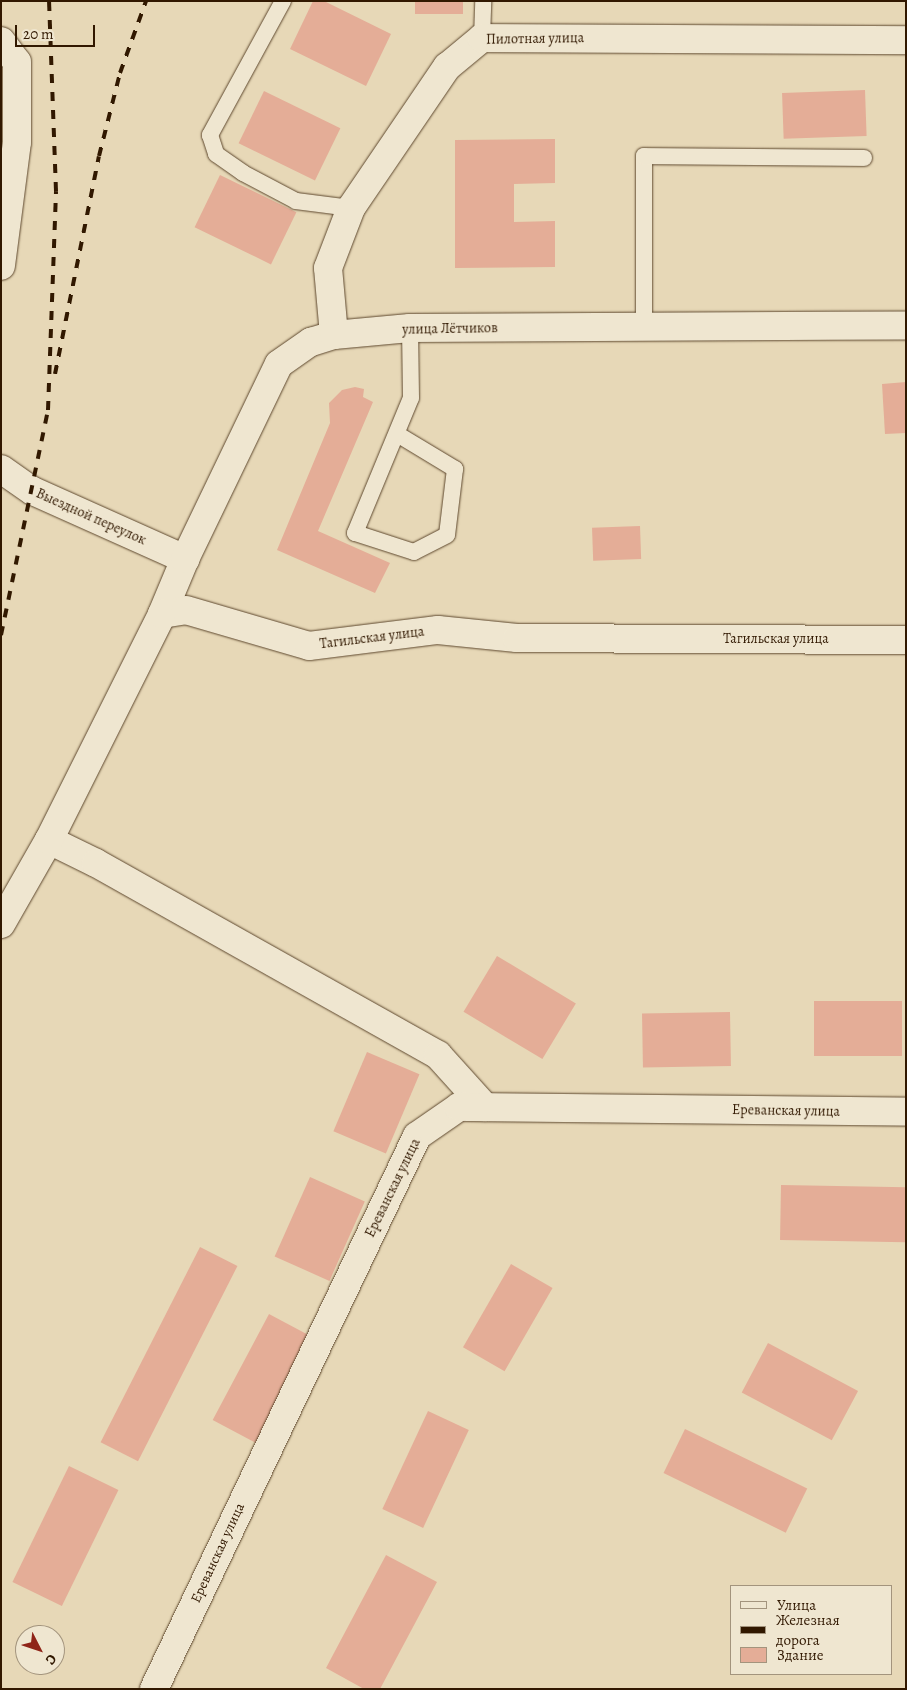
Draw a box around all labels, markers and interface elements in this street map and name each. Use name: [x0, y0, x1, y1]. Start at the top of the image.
scale bar: [18, 15, 98, 47]
text: 20 m: [23, 24, 54, 44]
street label: Пилотная улица: [486, 30, 584, 48]
street label: улица Лётчиков: [402, 320, 498, 338]
street label: Выездной переулок: [33, 485, 149, 549]
street label: Тагильская улица: [319, 623, 425, 653]
street label: Тагильская улица: [723, 631, 829, 647]
street label: Ереванская улица: [732, 1102, 840, 1120]
street label: Ереванская улица: [362, 1136, 424, 1240]
street label: Ереванская улица: [188, 1500, 248, 1606]
legend: [730, 1585, 892, 1675]
text: Улица: [777, 1595, 816, 1615]
text: Железная дорога: [776, 1610, 840, 1650]
north arrow: [15, 1625, 65, 1675]
text: Здание: [777, 1645, 824, 1665]
text: С: [41, 1650, 61, 1669]

